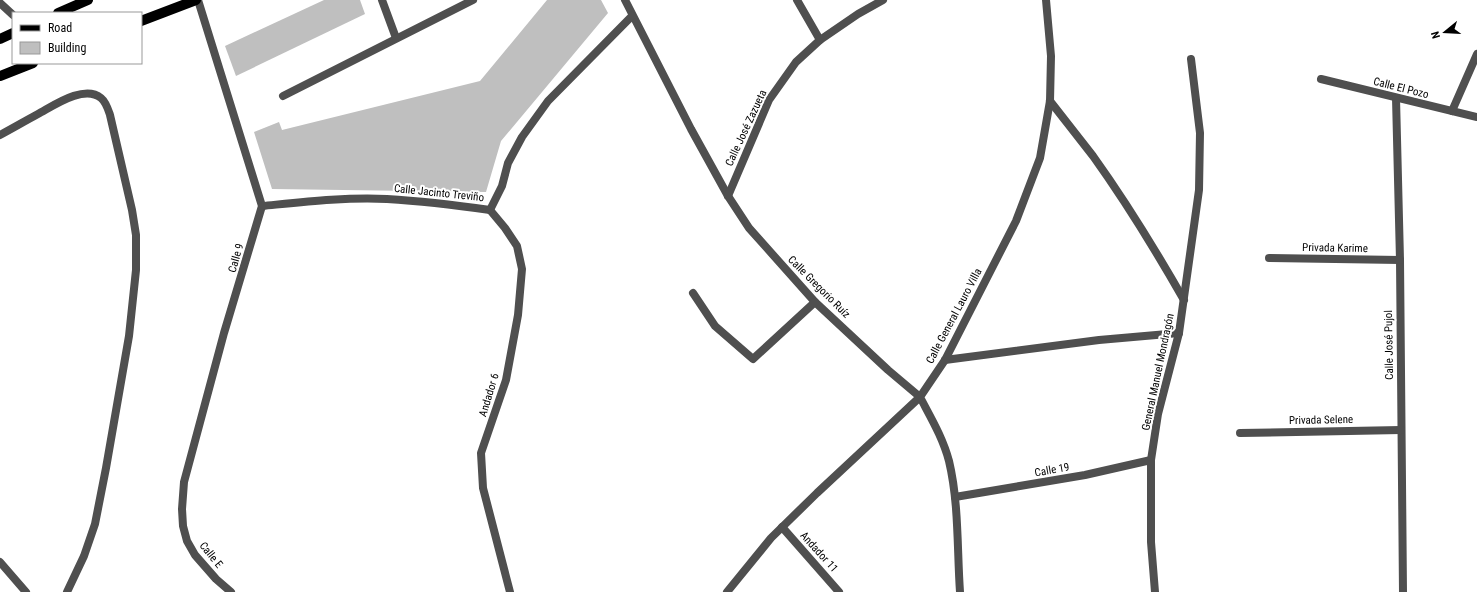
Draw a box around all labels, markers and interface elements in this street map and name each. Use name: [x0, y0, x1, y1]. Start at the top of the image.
legend: [12, 12, 142, 64]
north arrow: [1425, 12, 1465, 52]
text: Road: [48, 21, 72, 35]
text: N: [1429, 29, 1443, 40]
text: Building: [48, 41, 86, 55]
street label: Calle El Pozo: [1372, 75, 1430, 101]
street label: Calle José Zazueta: [723, 88, 769, 168]
street label: Calle Jacinto Treviño: [393, 182, 485, 204]
street label: Privada Karime: [1302, 241, 1368, 255]
street label: Calle 9: [226, 242, 246, 274]
street label: Calle Gregorio Ruíz: [785, 253, 853, 321]
street label: Calle General Lauro Villa: [923, 266, 985, 366]
street label: Calle José Pujol: [1382, 310, 1396, 380]
street label: General Manuel Mondragón: [1139, 312, 1177, 432]
street label: Andador 6: [476, 372, 502, 418]
street label: Privada Selene: [1289, 413, 1353, 427]
street label: Calle 19: [1034, 461, 1070, 479]
street label: Andador 11: [797, 529, 841, 575]
street label: Calle E: [197, 539, 226, 571]

